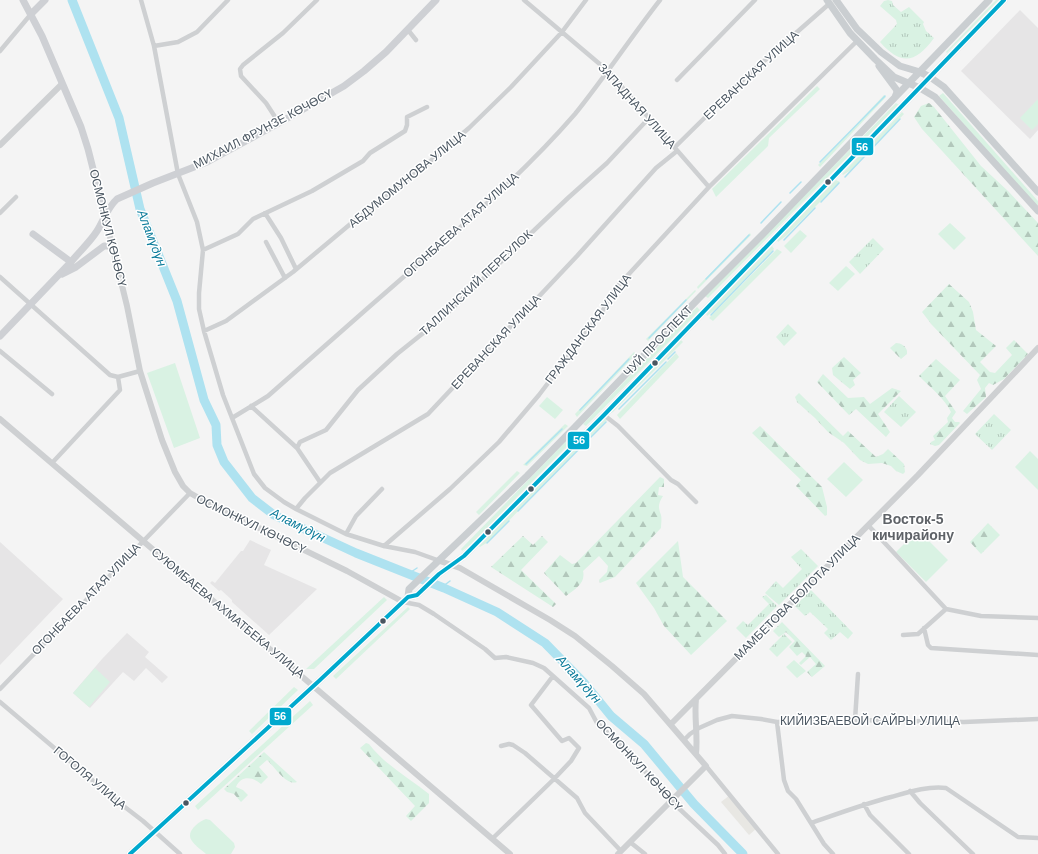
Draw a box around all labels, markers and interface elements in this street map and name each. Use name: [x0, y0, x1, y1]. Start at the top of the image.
street label: ЕРЕВАНСКАЯ УЛИЦА: [701, 27, 801, 123]
street label: ЗАПАДНАЯ УЛИЦА: [595, 61, 679, 151]
street label: МИХАИЛ ФРУНЗЕ КӨЧӨСҮ: [191, 86, 335, 172]
street label: АБДУМОМУНОВА УЛИЦА: [346, 128, 468, 230]
line badge: 56: [851, 137, 874, 156]
text: 56: [856, 141, 868, 153]
street label: ОСМОНКУЛ КӨЧӨСҮ: [87, 168, 129, 288]
street label: ОГОНБАЕВА АТАЯ УЛИЦА: [400, 170, 522, 280]
unlabelled marker: [823, 177, 833, 187]
water label: Аламүдүн: [134, 207, 170, 268]
street label: ТАЛЛИНСКИЙ ПЕРЕУЛОК: [416, 226, 535, 339]
street label: ГРАЖДАНСКАЯ УЛИЦА: [542, 271, 634, 387]
street label: ЕРЕВАНСКАЯ УЛИЦА: [448, 292, 544, 392]
street label: ЧУЙ ПРОСПЕКТ: [620, 302, 696, 379]
unlabelled marker: [650, 358, 660, 368]
line badge: 56: [567, 431, 590, 450]
text: 56: [573, 434, 585, 446]
unlabelled marker: [526, 484, 536, 494]
street label: ОСМОНКУЛ КӨЧӨСҮ: [194, 491, 308, 557]
water label: Аламүдүн: [267, 504, 328, 545]
district label: Восток-5 кичирайону: [872, 511, 954, 543]
unlabelled marker: [483, 527, 493, 537]
street label: МАМБЕТОВА БОЛОТА УЛИЦА: [731, 531, 863, 663]
street label: ОГОНБАЕВА АТАЯ УЛИЦА: [29, 540, 143, 658]
street label: СУЮМБАЕВА АХМАТБЕКА УЛИЦА: [149, 545, 307, 681]
unlabelled marker: [378, 616, 388, 626]
water label: Аламүдүн: [553, 651, 604, 706]
line badge: 56: [269, 707, 292, 726]
text: 56: [274, 710, 286, 722]
street label: КИЙИЗБАЕВОЙ САЙРЫ УЛИЦА: [780, 713, 960, 728]
street label: ОСМОНКУЛ КӨЧӨСҮ: [593, 716, 685, 814]
street label: ГОГОЛЯ УЛИЦА: [51, 743, 129, 813]
unlabelled marker: [181, 798, 191, 808]

